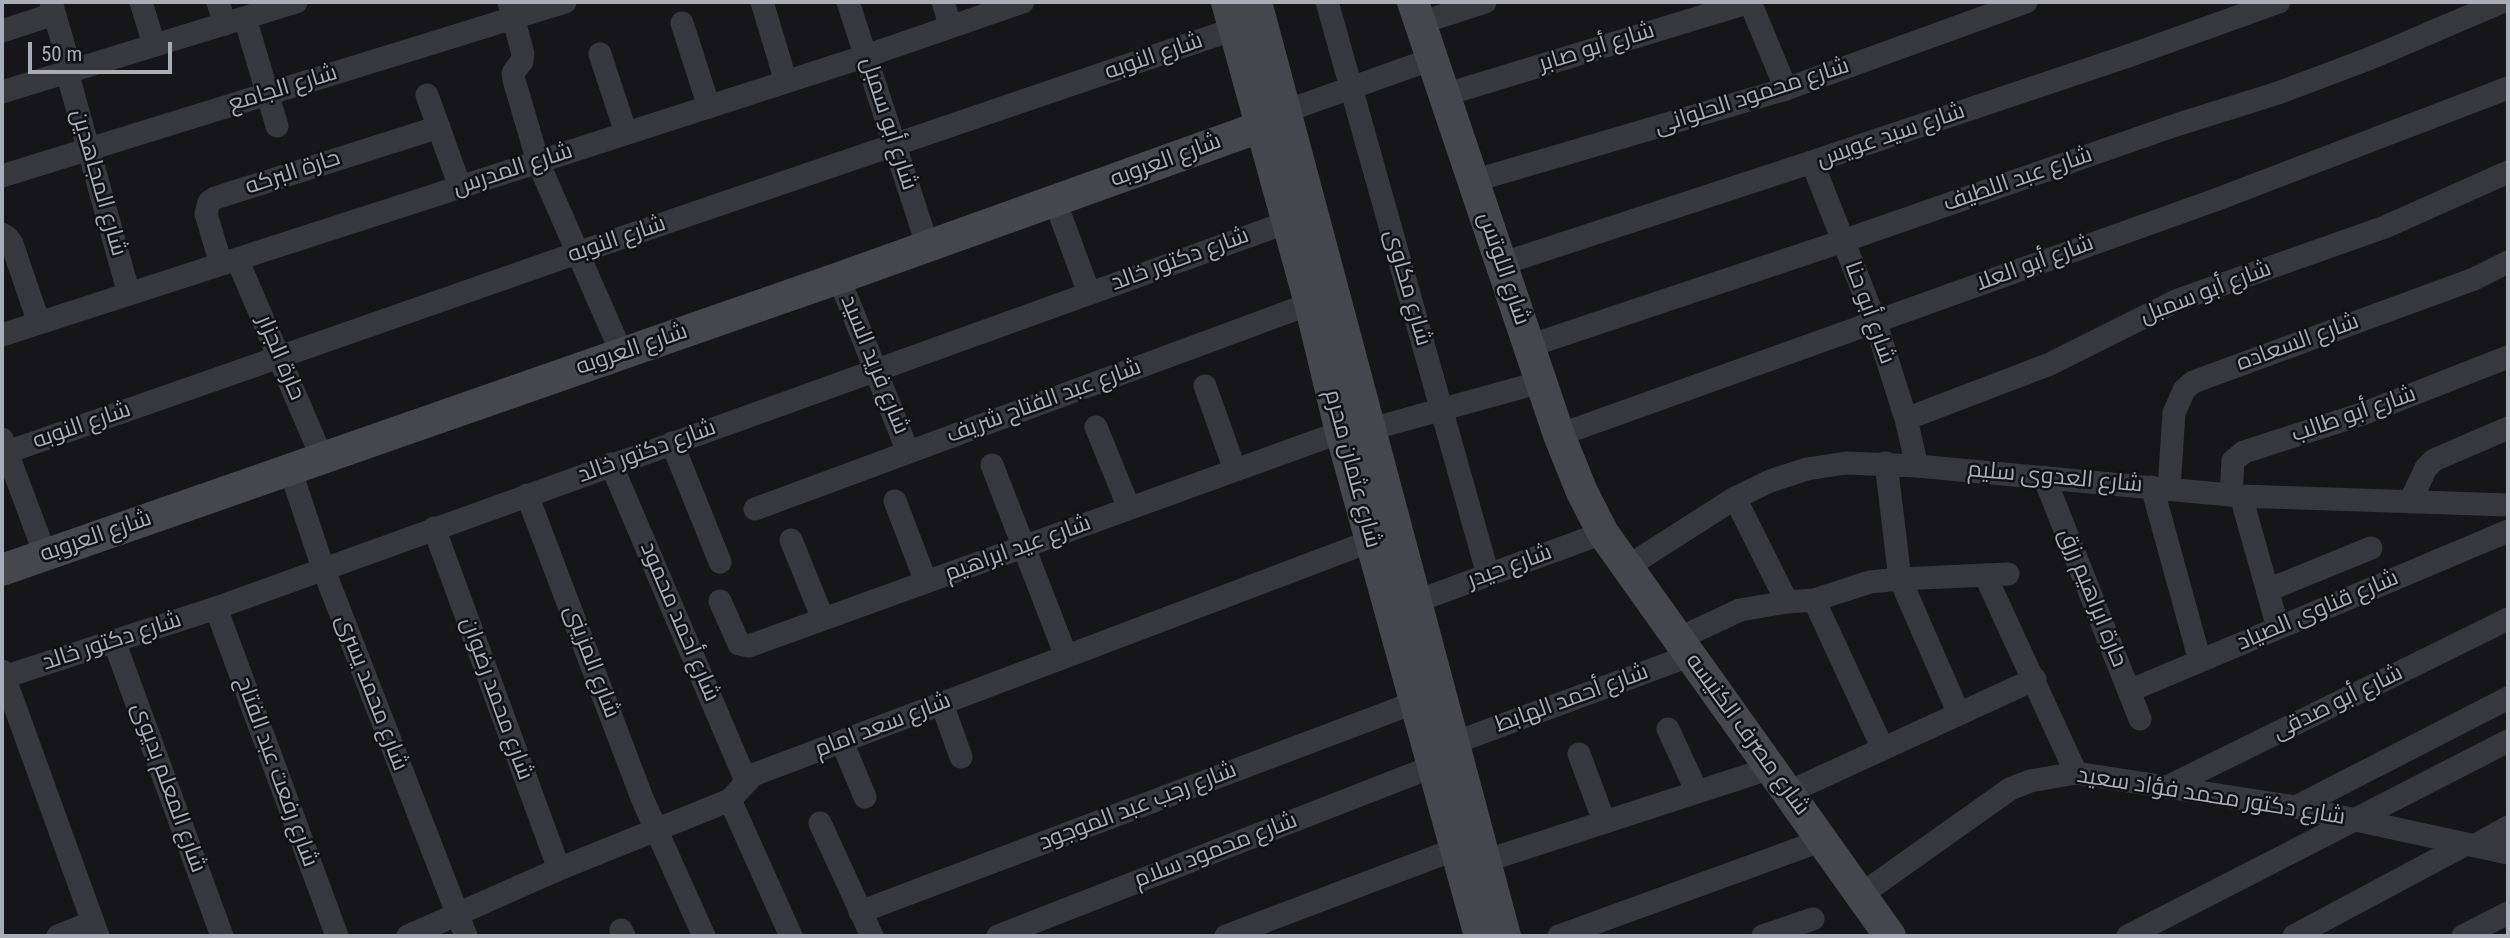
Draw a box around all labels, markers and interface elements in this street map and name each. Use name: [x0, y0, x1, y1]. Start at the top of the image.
street label: شارع أبو صابر: [1536, 17, 1658, 79]
street label: شارع النوبه: [1101, 27, 1207, 87]
scale bar: [32, 28, 175, 72]
text: 50 m: [41, 42, 82, 66]
street label: شارع محمود الحلوانى: [1651, 52, 1853, 142]
street label: شارع أبو سمبل: [854, 54, 922, 194]
street label: شارع الجامع: [225, 59, 341, 119]
street label: شارع سيد عويس: [1813, 98, 1969, 174]
street label: شارع المجاهدين: [64, 106, 132, 260]
street label: شارع العروبه: [1107, 128, 1225, 194]
street label: شارع المدرس: [450, 138, 576, 202]
street label: شارع عبد اللطيف: [1940, 142, 2096, 218]
street label: حارة البركه: [242, 145, 344, 201]
street label: شارع اللوتس: [1471, 209, 1535, 329]
street label: شارع النوبه: [564, 210, 670, 270]
street label: شارع دكتور خالد: [1107, 222, 1253, 298]
street label: شارع مكاوى: [1377, 227, 1437, 349]
street label: شارع أبو العلا: [1972, 230, 2098, 298]
street label: شارع أبو سمبل: [2137, 255, 2275, 331]
street label: شارع أبو حنا: [1838, 258, 1900, 368]
street label: شارع فريد السيد: [834, 291, 914, 439]
street label: شارع السعاده: [2233, 308, 2363, 378]
street label: حارة الجزار: [250, 311, 310, 405]
street label: شارع العروبه: [573, 318, 691, 382]
street label: شارع عبد الفتاح شريف: [943, 354, 1145, 450]
street label: شارع أبو طالب: [2288, 381, 2420, 449]
street label: شارع عثمان محرم: [1318, 387, 1386, 551]
street label: شارع النوبه: [29, 396, 135, 456]
street label: شارع دكتور خالد: [574, 414, 720, 490]
street label: شارع العدوى سليم: [1966, 457, 2144, 499]
street label: شارع العروبه: [37, 505, 155, 569]
street label: شارع عيد ابراهيم: [941, 510, 1095, 588]
street label: حارة ابراهيم رزق: [2052, 525, 2132, 671]
street label: شارع أحمد محمود: [633, 538, 725, 706]
street label: شارع حيدر: [1464, 539, 1556, 595]
street label: شارع قناوى الصياد: [2233, 565, 2403, 657]
street label: شارع المزينى: [557, 602, 625, 722]
street label: شارع دكتور خالد: [39, 606, 185, 678]
street label: شارع محمد يسرى: [329, 611, 413, 775]
street label: شارع محمد رضوان: [454, 614, 538, 784]
street label: شارع مصرف الكنيسه: [1679, 649, 1815, 821]
street label: شارع أحمد الهابط: [1492, 659, 1652, 739]
street label: شارع أبو صدقى: [2268, 660, 2408, 746]
street label: شارع رفعت عبد الفتاح: [229, 673, 323, 871]
street label: شارع سعد امام: [811, 687, 955, 765]
street label: شارع المعلم بديوى: [125, 699, 211, 877]
street label: شارع رجب عبد الموجود: [1035, 757, 1241, 857]
street label: شارع دكتور محمد فؤاد سعيد: [2075, 762, 2347, 832]
street label: شارع محمود سلام: [1131, 807, 1301, 895]

